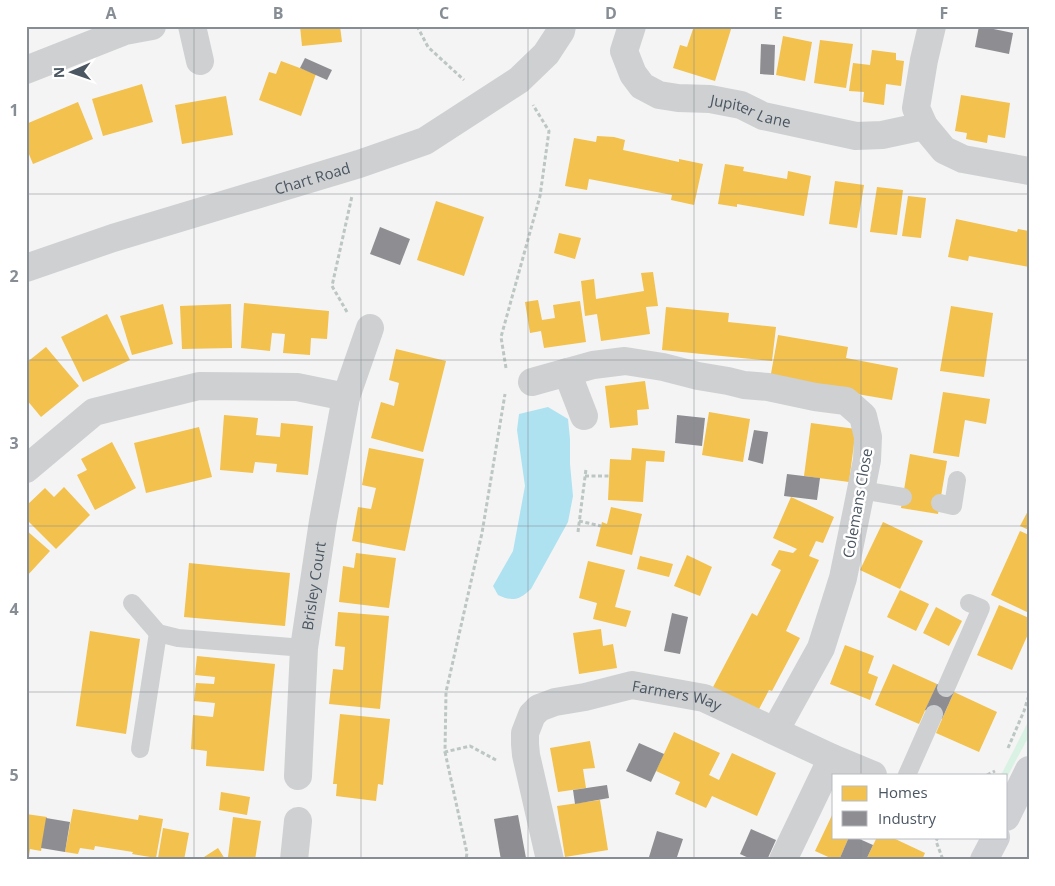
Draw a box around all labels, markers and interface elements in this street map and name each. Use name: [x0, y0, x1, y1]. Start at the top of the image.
text: A: [105, 2, 117, 24]
text: B: [273, 2, 283, 24]
text: C: [439, 2, 449, 24]
text: D: [605, 2, 617, 24]
text: E: [774, 2, 783, 24]
text: F: [940, 2, 948, 24]
north arrow: [48, 48, 98, 98]
text: N: [49, 66, 68, 78]
street label: Jupiter Lane: [707, 89, 793, 132]
text: 1: [9, 99, 19, 121]
street label: Chart Road: [272, 157, 352, 199]
text: 2: [9, 265, 19, 287]
text: 3: [9, 432, 19, 454]
street label: Colemans Close: [838, 447, 876, 559]
street label: Brisley Court: [297, 540, 330, 632]
text: 4: [9, 598, 19, 620]
street label: Farmers Way: [631, 675, 726, 715]
text: 5: [9, 764, 19, 786]
legend: [832, 774, 1008, 838]
text: Homes: [878, 782, 928, 802]
text: Industry: [878, 808, 936, 828]

